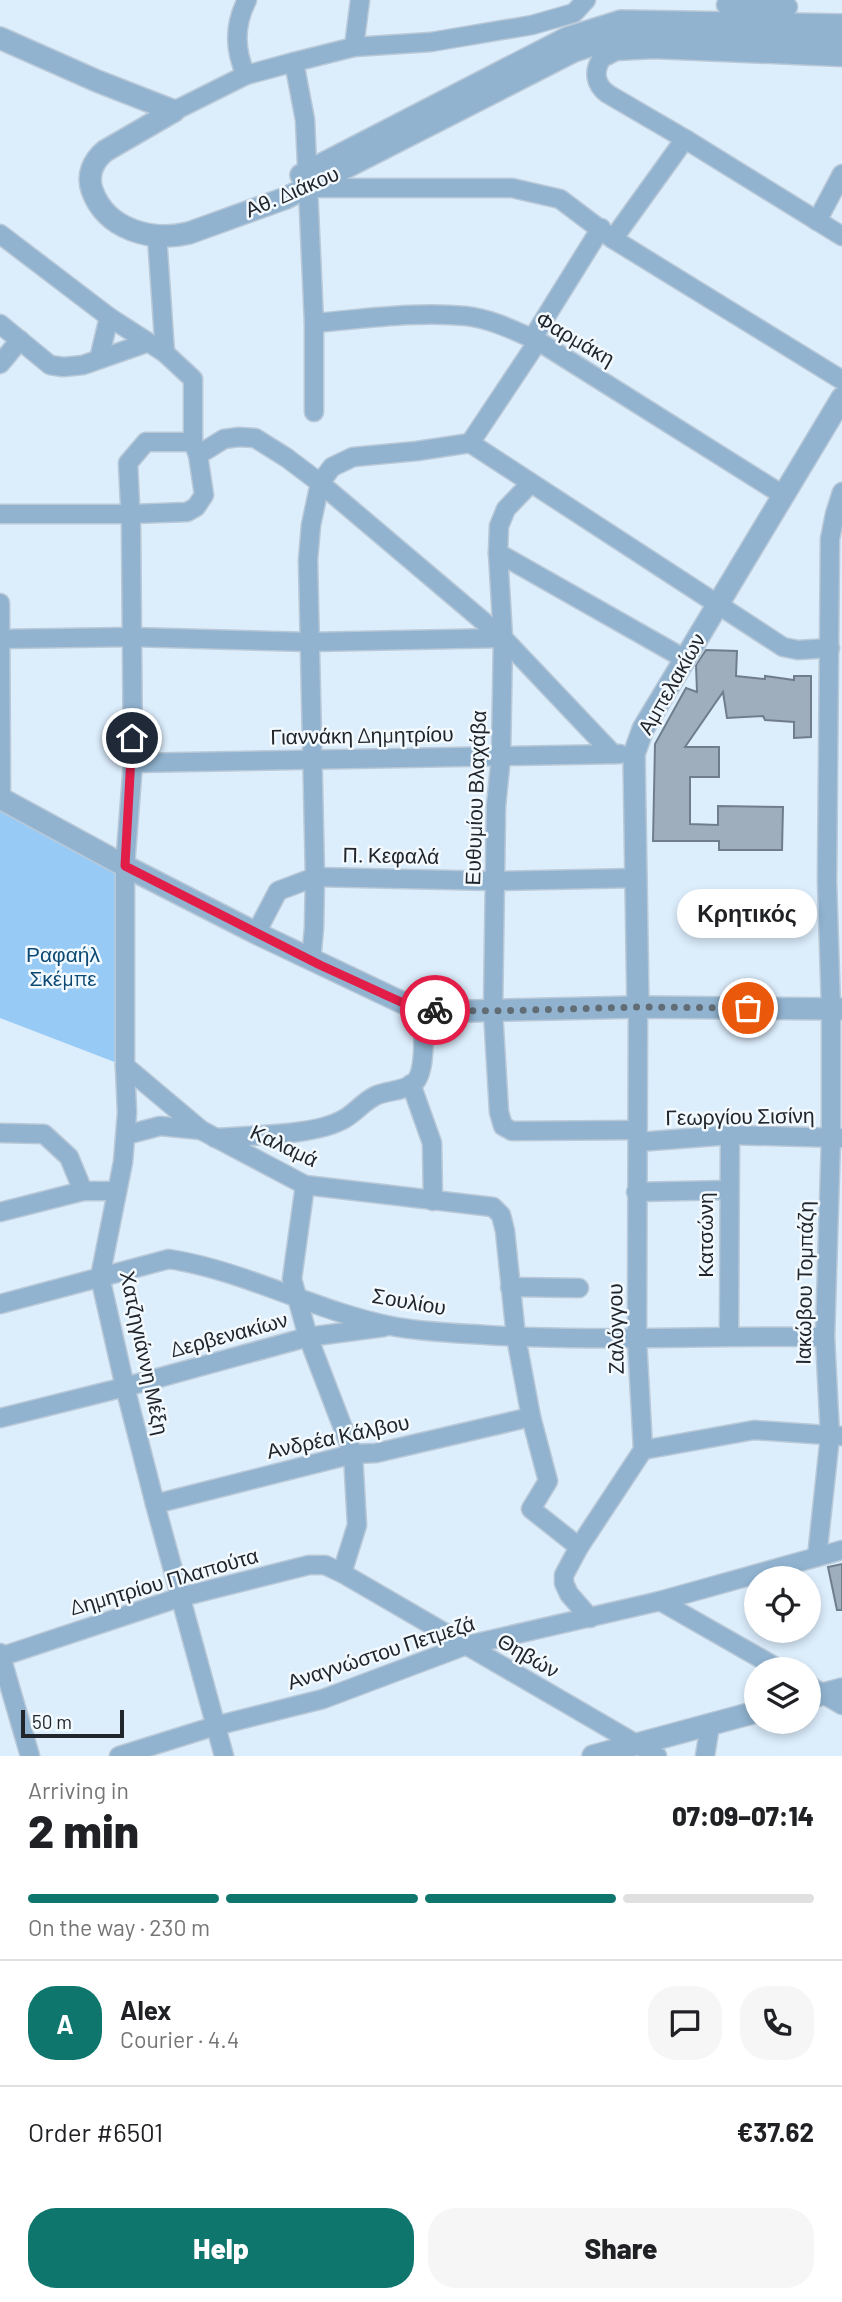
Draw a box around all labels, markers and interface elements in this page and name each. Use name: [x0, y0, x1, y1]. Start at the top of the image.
street label: Αθ. Διάκου: [241, 160, 342, 222]
street label: Φαρμάκη: [532, 305, 620, 370]
street label: Αμπελακίων: [632, 628, 710, 738]
pin: [102, 708, 162, 768]
street label: Ευθυμίου Βλαχάβα: [459, 710, 490, 886]
icon: home: [113, 719, 151, 757]
street label: Γιαννάκη Δημητρίου: [270, 720, 454, 749]
street label: Π. Κεφαλά: [342, 841, 440, 868]
callout: Κρητικός: [678, 889, 818, 938]
text: Κρητικός: [697, 899, 797, 927]
park label: Ραφαήλ Σκέμπε: [26, 941, 101, 990]
courier: [400, 975, 470, 1045]
pin: [718, 978, 778, 1038]
icon: bag: [729, 989, 767, 1027]
icon: bike: [416, 991, 454, 1029]
street label: Γεωργίου Σισίνη: [665, 1102, 815, 1129]
street label: Καλαμά: [247, 1118, 322, 1171]
street label: Κατσώνη: [692, 1192, 717, 1278]
street label: Ιακώβου Τομπάζη: [790, 1201, 817, 1365]
street label: Χατζηγιάννη Μέξη: [116, 1268, 175, 1437]
street label: Σουλίου: [370, 1282, 448, 1319]
street label: Ζαλόγγου: [601, 1283, 628, 1375]
street label: Δερβενακίων: [167, 1306, 290, 1361]
street label: Ανδρέα Κάλβου: [264, 1408, 411, 1463]
street label: Δημητρίου Πλαπούτα: [66, 1542, 261, 1619]
map controls: [744, 1566, 821, 1734]
button: locate: [744, 1566, 821, 1643]
street label: Αναγνώστου Πετμεζά: [284, 1609, 477, 1694]
street label: Θηβών: [493, 1627, 564, 1682]
button: layers: [744, 1657, 821, 1734]
scale bar: [21, 1707, 124, 1739]
text: 50 m: [32, 1710, 72, 1733]
text: Arriving in: [28, 1776, 129, 1804]
text: 07:09–07:14: [672, 1800, 814, 1831]
text: 2 min: [28, 1802, 139, 1857]
text: On the way · 230 m: [28, 1913, 210, 1941]
button: chat: [648, 1986, 722, 2060]
button: phone: [740, 1986, 814, 2060]
text: Alex: [120, 1994, 171, 2025]
text: A: [56, 2008, 74, 2039]
text: Courier · 4.4: [120, 2025, 239, 2053]
text: Order #6501: [28, 2116, 163, 2147]
text: €37.62: [737, 2116, 814, 2147]
button: Help: [28, 2208, 414, 2288]
button: Share: [428, 2208, 814, 2288]

